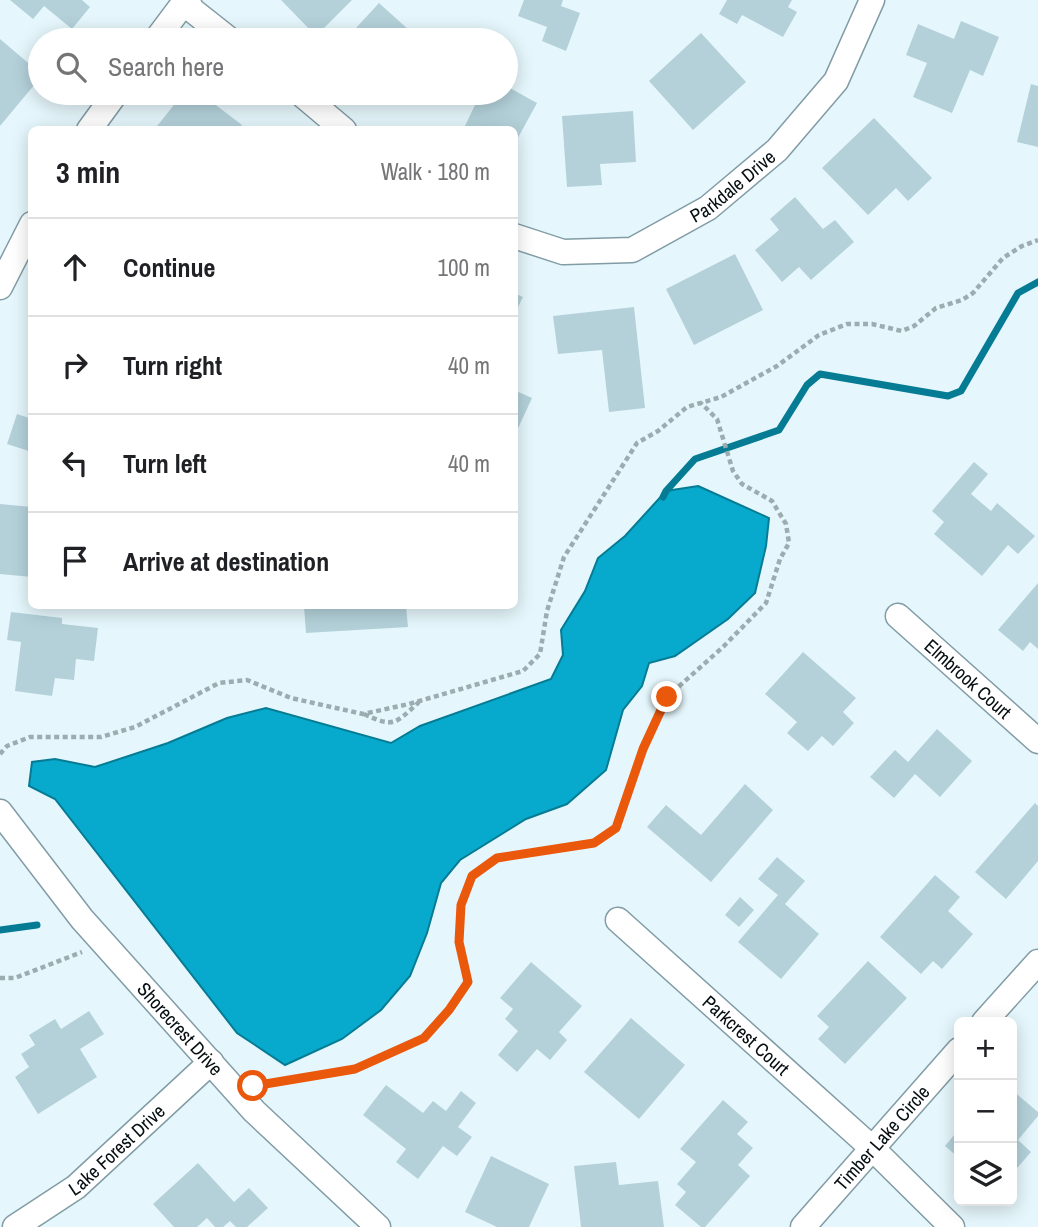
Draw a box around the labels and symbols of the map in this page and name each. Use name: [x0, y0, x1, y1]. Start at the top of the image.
street label: Parkdale Drive: [685, 144, 781, 229]
street label: Elmbrook Court: [919, 633, 1018, 725]
route end: [651, 681, 682, 712]
street label: Shorecrest Drive: [131, 976, 229, 1081]
street label: Parkcrest Court: [697, 989, 795, 1081]
route start: [237, 1070, 268, 1101]
street label: Timber Lake Circle: [828, 1080, 935, 1196]
street label: Lake Forest Drive: [63, 1098, 170, 1201]

